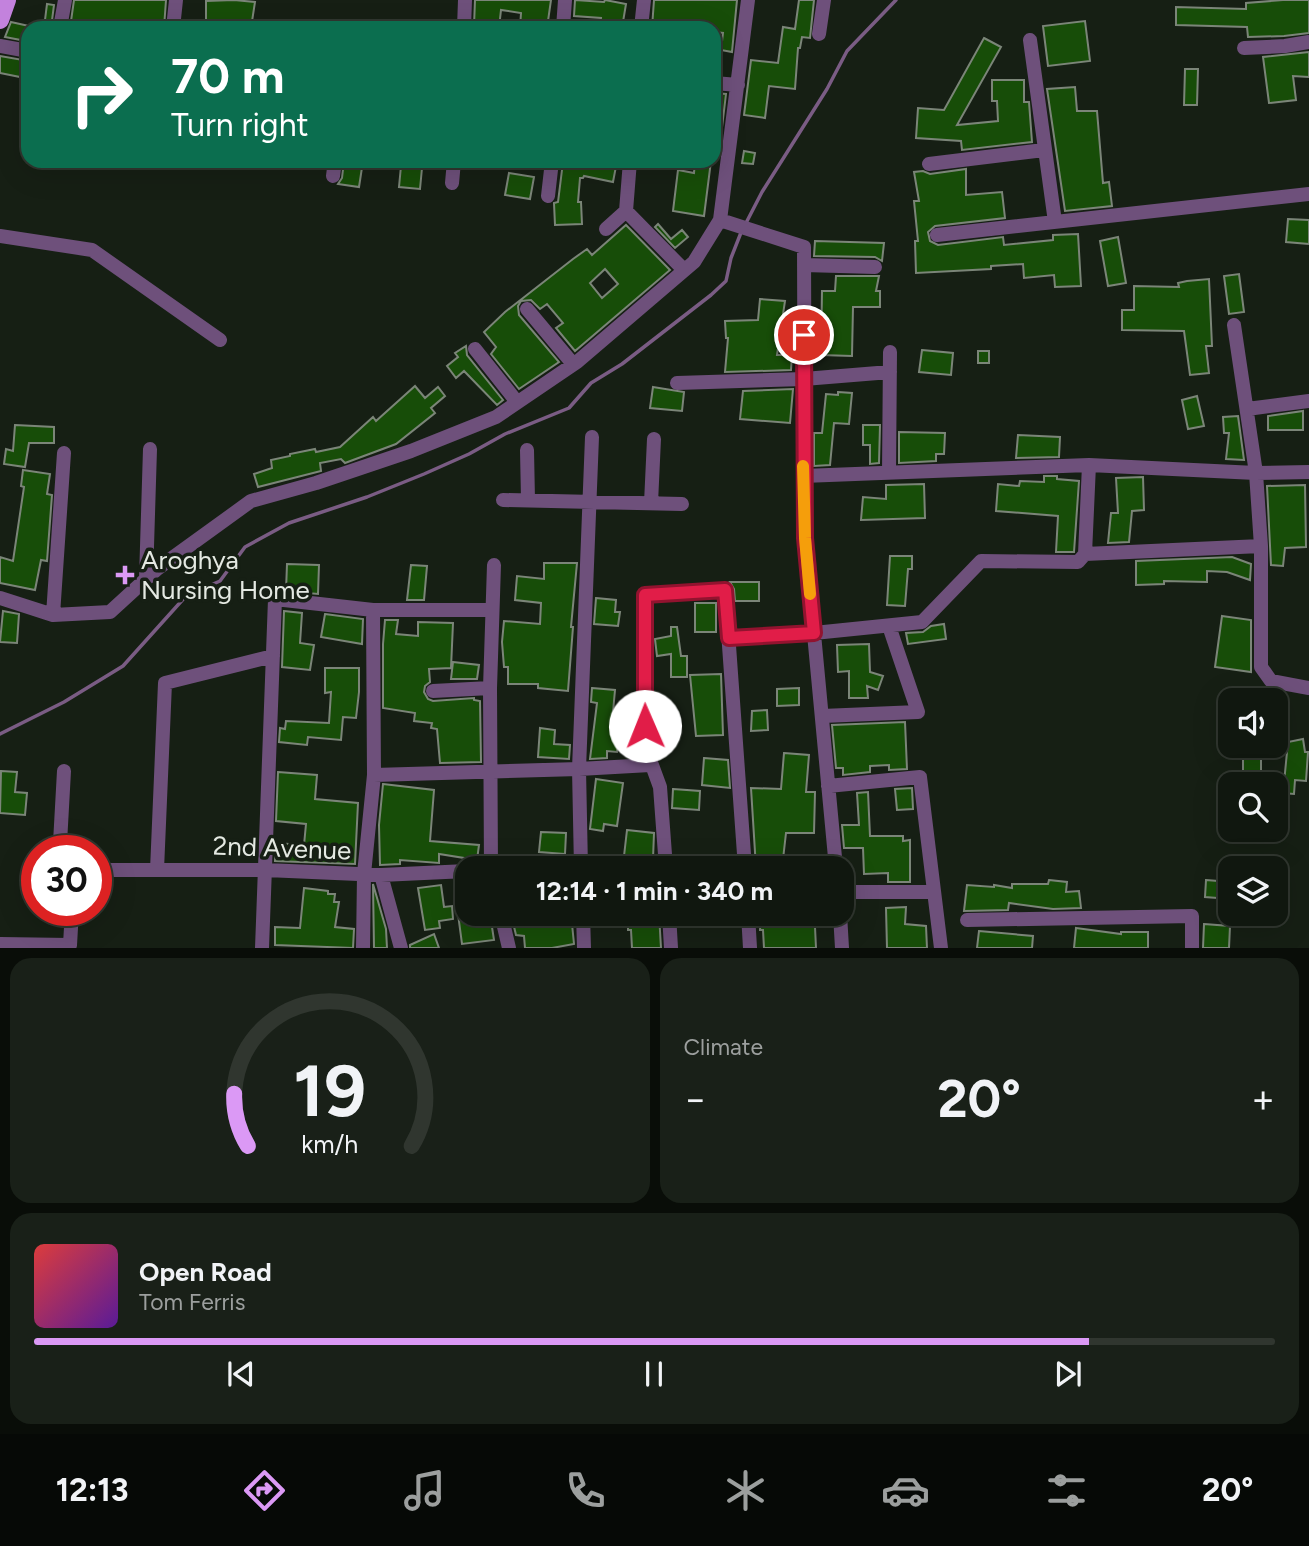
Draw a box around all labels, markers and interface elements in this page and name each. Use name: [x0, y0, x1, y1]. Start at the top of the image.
text: 70 m: [171, 46, 284, 105]
icon: right: [56, 49, 147, 140]
text: Turn right: [171, 106, 309, 144]
pin: [774, 305, 834, 365]
icon: arrive: [785, 316, 823, 354]
place label: Aroghya Nursing Home: [141, 544, 310, 606]
marker: Aroghya Nursing Home: [115, 565, 135, 585]
map controls: [1218, 688, 1288, 926]
button: sound: [1218, 688, 1288, 758]
position arrow: [608, 689, 682, 763]
button: search: [1218, 772, 1288, 842]
street label: 2nd Avenue: [212, 830, 352, 866]
speed limit sign: 30: [21, 835, 112, 926]
button: layers: [1218, 856, 1288, 926]
text: 12:14 · 1 min · 340 m: [536, 875, 773, 907]
text: Climate: [684, 1033, 763, 1061]
text: 19: [293, 1048, 366, 1135]
text: 20°: [938, 1068, 1021, 1130]
text: −: [684, 1076, 707, 1122]
text: +: [1251, 1076, 1275, 1122]
text: km/h: [301, 1129, 358, 1159]
text: Open Road: [139, 1256, 272, 1288]
text: Tom Ferris: [139, 1288, 245, 1316]
icon: previous: [222, 1355, 260, 1393]
icon: pause: [635, 1355, 673, 1393]
icon: next: [1049, 1355, 1087, 1393]
icon: directions: [240, 1466, 289, 1515]
icon: music: [400, 1466, 449, 1515]
icon: phone: [561, 1466, 610, 1515]
icon: climate: [721, 1466, 770, 1515]
icon: car: [881, 1466, 930, 1515]
icon: filters: [1042, 1466, 1091, 1515]
text: 12:13: [56, 1471, 129, 1509]
text: 20°: [1202, 1471, 1253, 1509]

